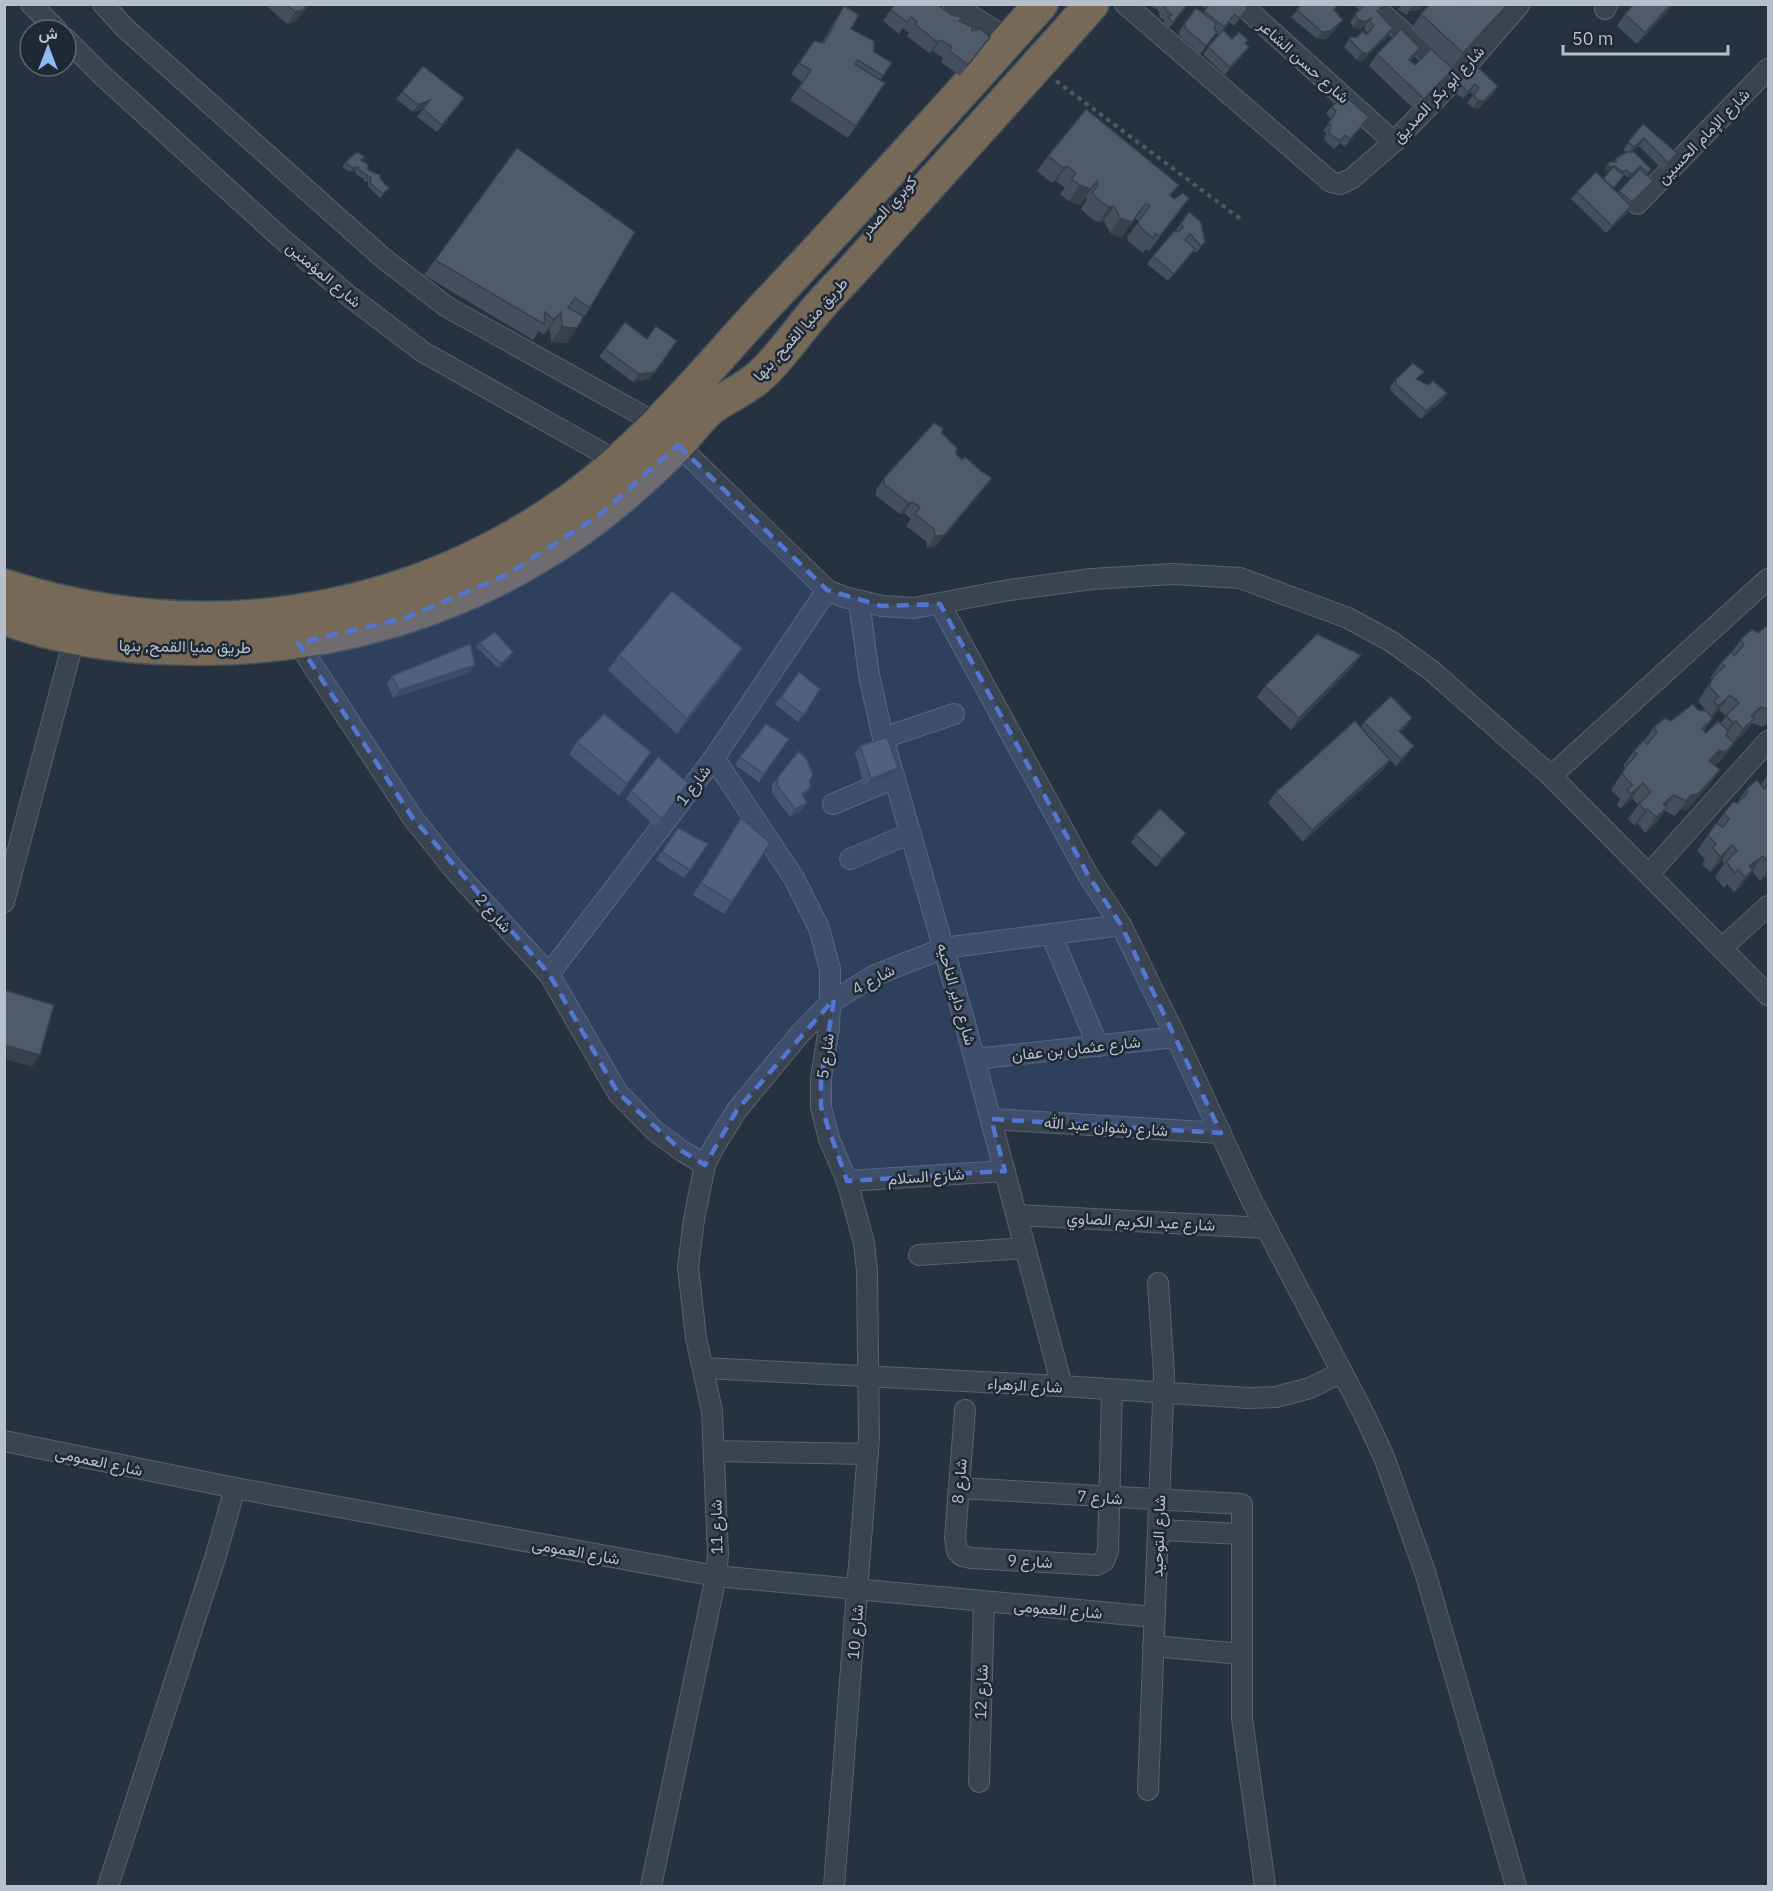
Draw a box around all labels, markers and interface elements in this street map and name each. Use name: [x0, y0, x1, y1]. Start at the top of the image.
street label: شارع حسن الشاعر: [1252, 14, 1354, 109]
north arrow: [18, 18, 78, 78]
scale bar: [1563, 18, 1728, 56]
text: ش: [38, 23, 58, 43]
text: 50 m: [1572, 27, 1614, 50]
street label: شارع ابو بكر الصديق: [1388, 41, 1490, 148]
street label: شارع الإمام الحسين: [1652, 84, 1755, 189]
street label: كوبري الصدر: [854, 171, 924, 244]
street label: شارع المؤمنين: [281, 237, 366, 313]
street label: طريق منيا القمح, بنها: [748, 273, 853, 386]
street label: طريق منيا القمح, بنها: [119, 635, 251, 659]
street label: شارع 1: [671, 761, 716, 810]
street label: شارع 2: [470, 889, 517, 938]
street label: شارع داير الناحيه: [931, 941, 981, 1048]
street label: شارع 4: [848, 959, 899, 1000]
street label: شارع عثمان بن عفان: [1011, 1031, 1142, 1067]
street label: شارع 5: [812, 1032, 840, 1080]
street label: شارع رشوان عبد الله: [1043, 1112, 1169, 1142]
street label: شارع السلام: [887, 1163, 965, 1191]
street label: شارع عبد الكريم الصاوي: [1066, 1207, 1216, 1239]
street label: شارع الزهراء: [987, 1373, 1063, 1399]
street label: شارع العمومى: [53, 1442, 145, 1482]
street label: شارع 8: [947, 1457, 973, 1505]
street label: شارع 7: [1076, 1485, 1123, 1511]
street label: شارع التوحيد: [1147, 1495, 1171, 1577]
street label: شارع 11: [706, 1499, 728, 1555]
street label: شارع العمومى: [530, 1533, 622, 1571]
street label: شارع 9: [1007, 1550, 1053, 1574]
street label: شارع العمومى: [1013, 1595, 1103, 1625]
street label: شارع 10: [843, 1604, 869, 1661]
street label: شارع 12: [970, 1664, 994, 1720]

